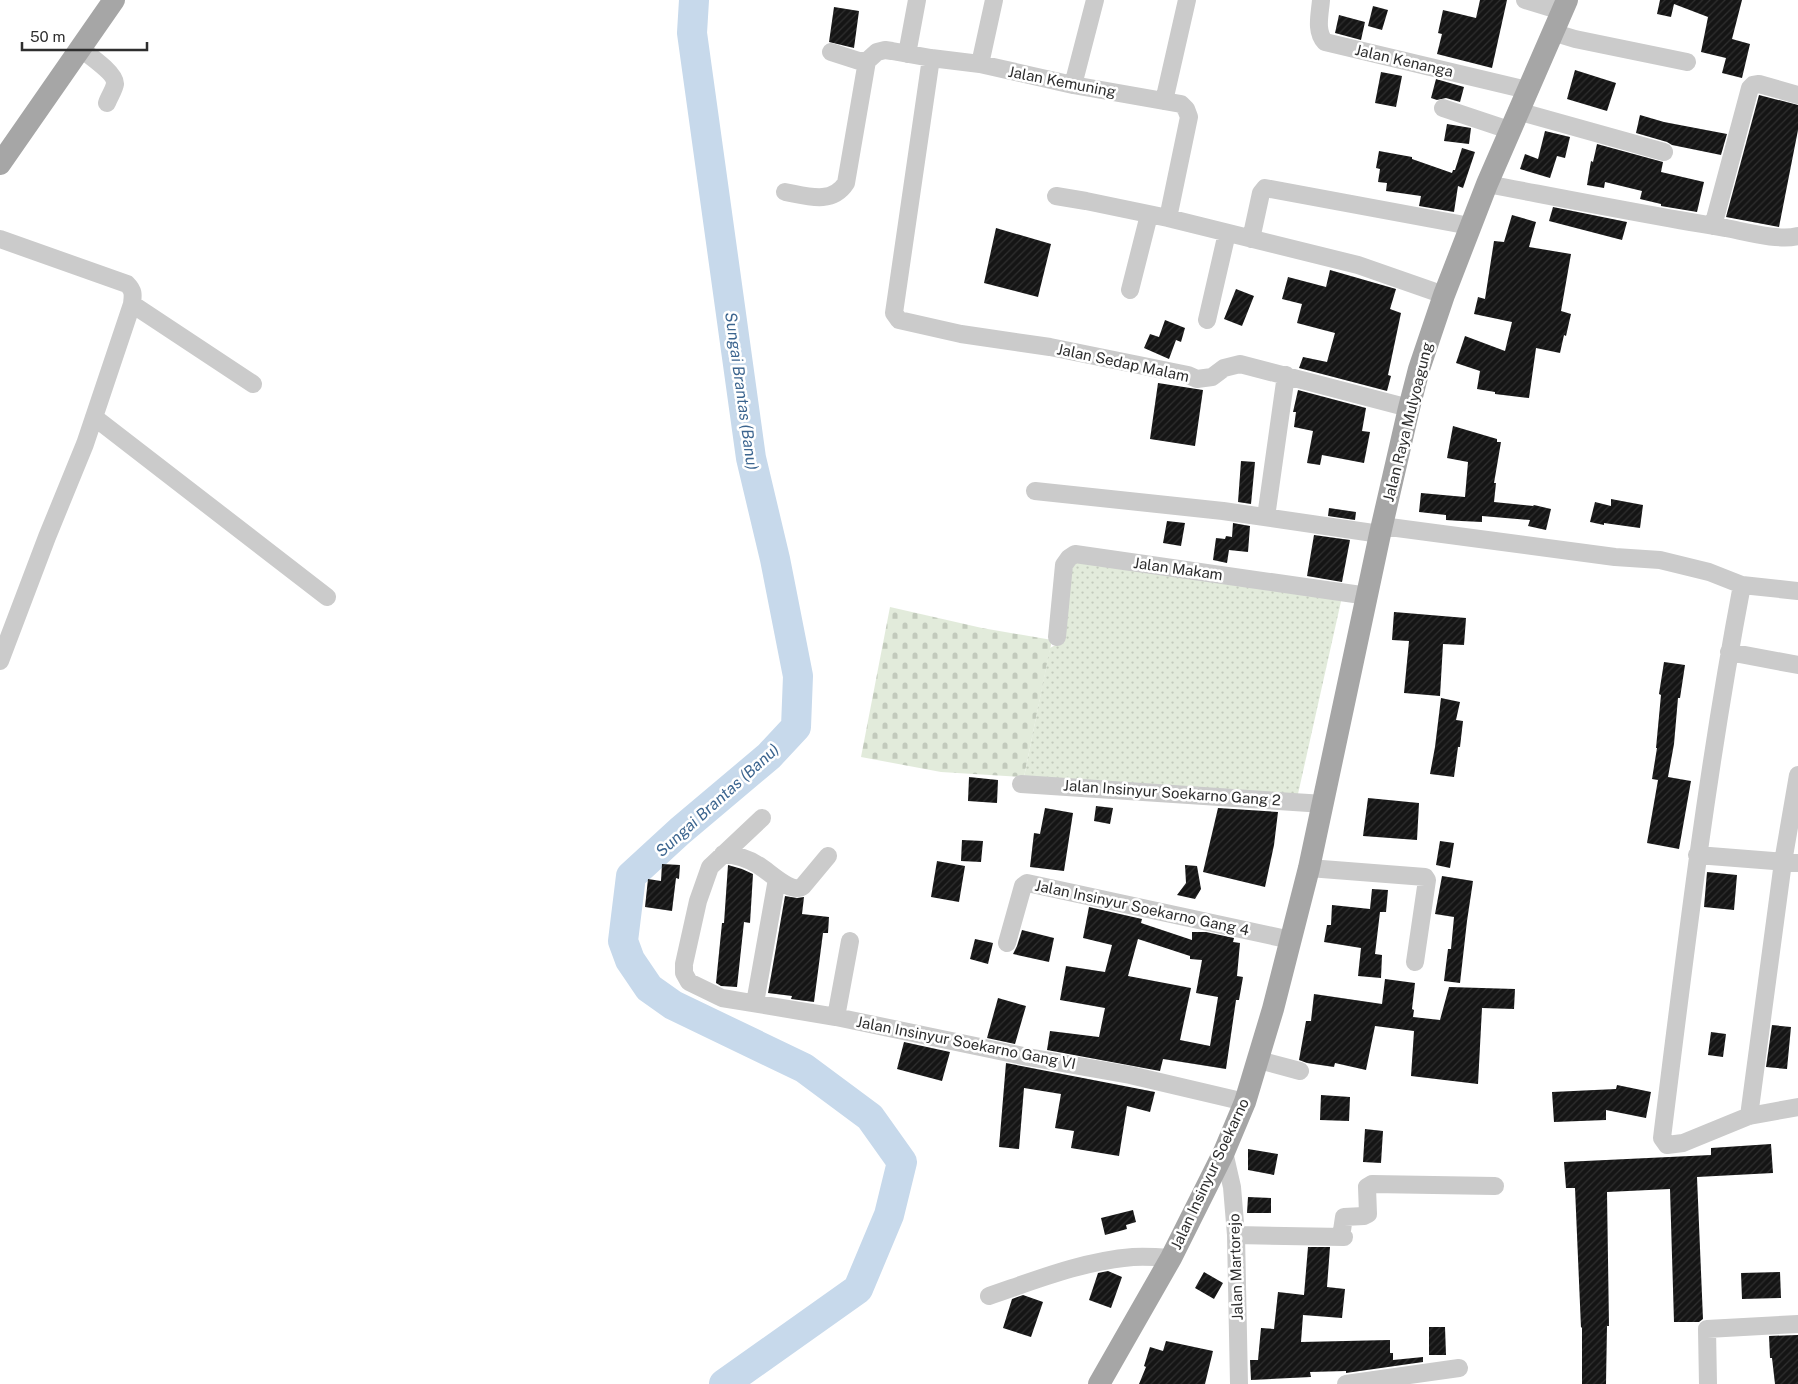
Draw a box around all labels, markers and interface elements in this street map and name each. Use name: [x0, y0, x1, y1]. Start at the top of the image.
scale bar: [22, 20, 148, 52]
text: 50 m: [30, 28, 65, 45]
street label: Jalan Kenanga: [1353, 41, 1455, 80]
street label: Jalan Kemuning: [1007, 63, 1118, 100]
water label: Sungai Brantas (Banu): [721, 311, 762, 471]
street label: Jalan Sedap Malam: [1055, 340, 1191, 385]
street label: Jalan Raya Mulyoagung: [1379, 340, 1436, 503]
street label: Jalan Makam: [1132, 554, 1224, 583]
water label: Sungai Brantas (Banu): [652, 740, 783, 861]
street label: Jalan Insinyur Soekarno Gang 2: [1063, 776, 1281, 809]
street label: Jalan Insinyur Soekarno Gang 4: [1033, 876, 1251, 939]
street label: Jalan Insinyur Soekarno Gang VI: [855, 1013, 1077, 1072]
street label: Jalan Insinyur Soekarno: [1167, 1096, 1252, 1252]
street label: Jalan Martorejo: [1225, 1213, 1246, 1321]

